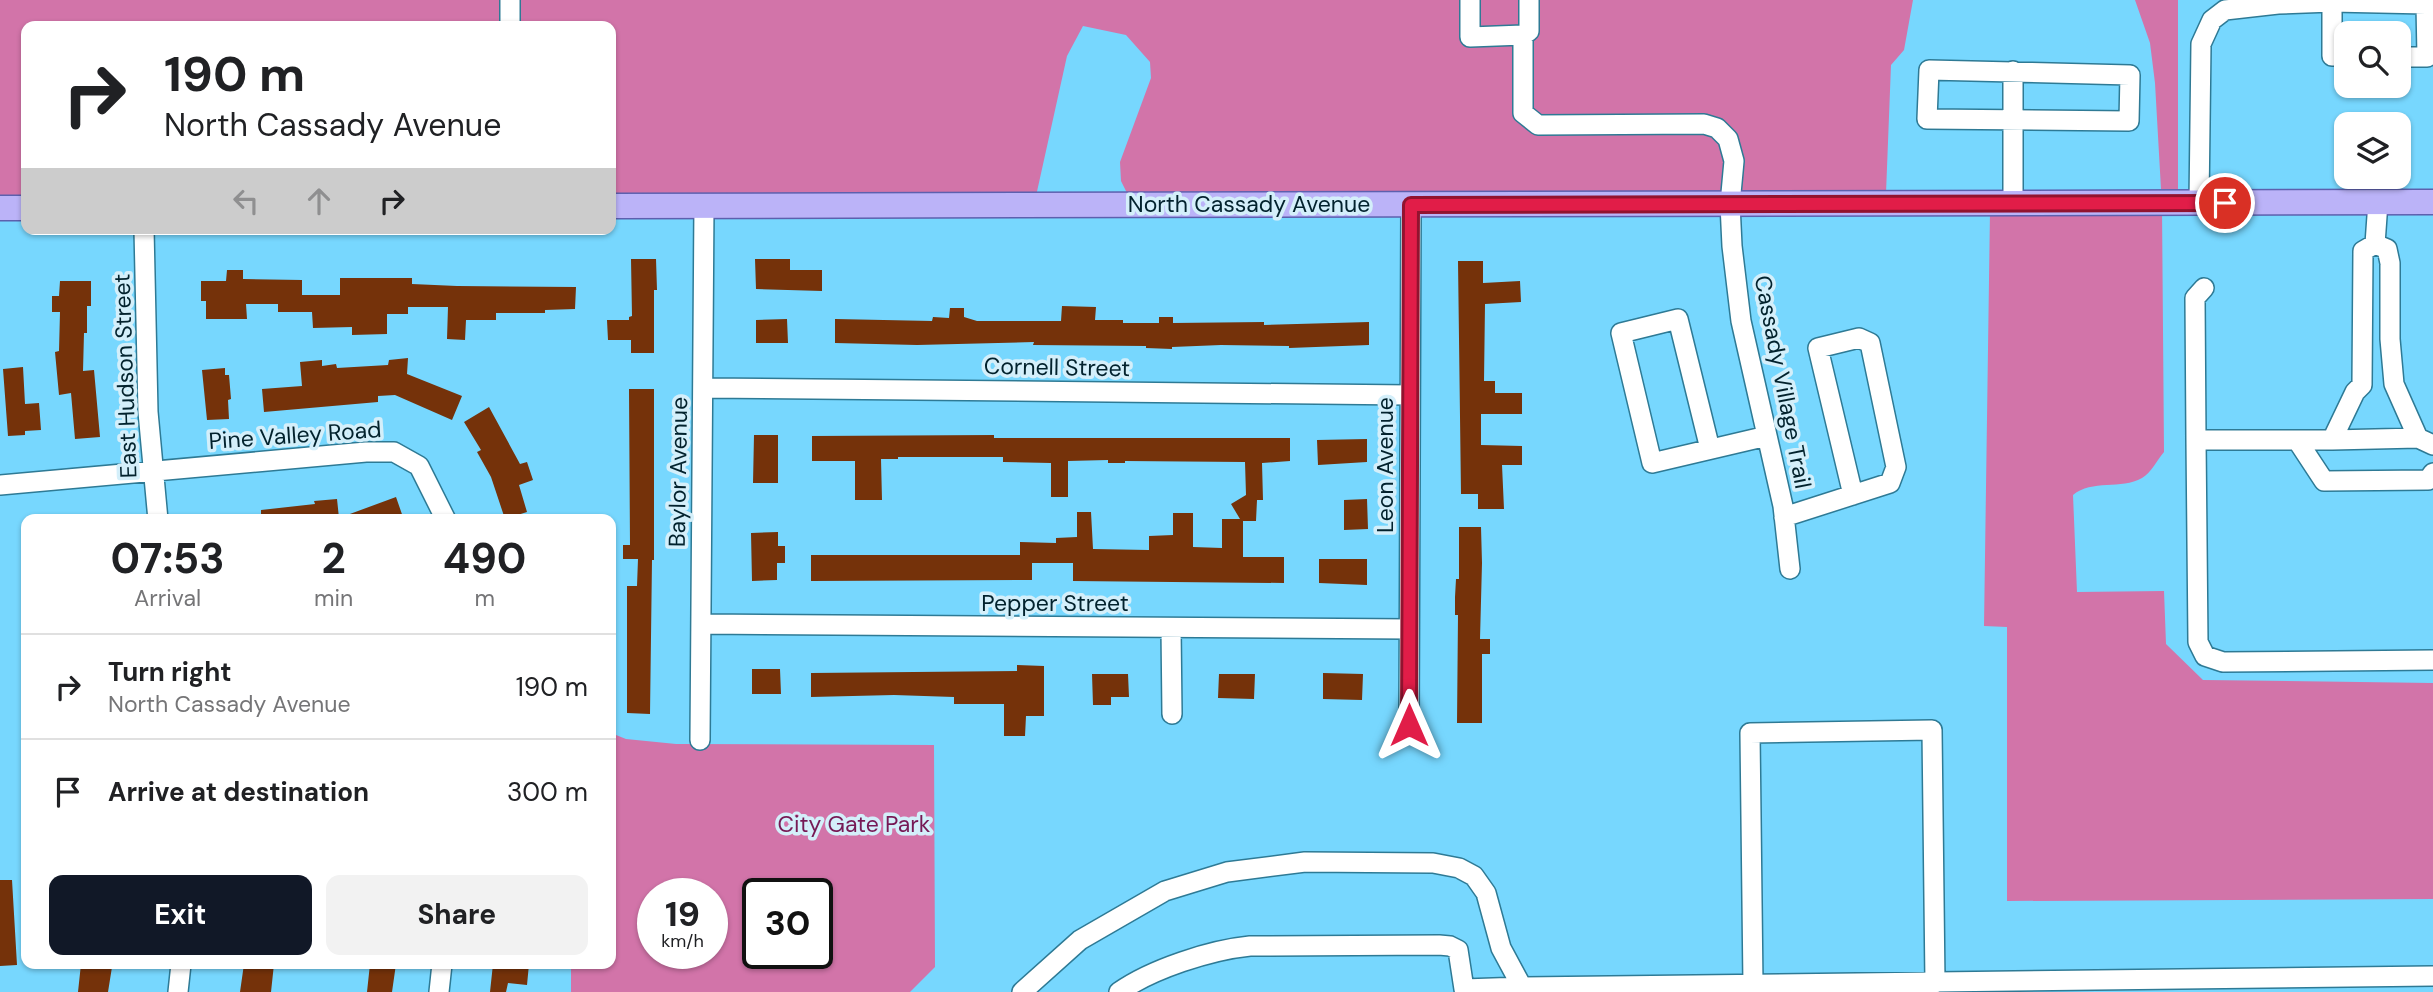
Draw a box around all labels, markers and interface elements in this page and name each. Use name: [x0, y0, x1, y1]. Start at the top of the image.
map controls: [2334, 21, 2411, 189]
button: search: [2334, 21, 2411, 98]
text: 190 m: [164, 42, 305, 106]
icon: right: [49, 49, 140, 140]
text: North Cassady Avenue: [164, 104, 501, 146]
button: layers: [2334, 112, 2411, 189]
pin: [2195, 173, 2255, 233]
icon: left: [227, 182, 265, 220]
icon: ahead: [300, 182, 338, 220]
icon: right: [373, 182, 411, 220]
icon: arrive: [2206, 184, 2244, 222]
street label: North Cassady Avenue: [1128, 189, 1370, 219]
street label: East Hudson Street: [106, 273, 144, 479]
street label: Cassady Village Trail: [1748, 273, 1818, 491]
street label: Cornell Street: [984, 351, 1130, 383]
street label: Baylor Avenue: [662, 397, 694, 547]
street label: Leon Avenue: [1370, 397, 1400, 533]
street label: Pine Valley Road: [208, 414, 382, 456]
text: 07:53: [111, 531, 225, 586]
text: 2: [322, 531, 346, 586]
text: 490: [443, 531, 526, 586]
text: Arrival: [134, 583, 201, 613]
text: min: [314, 583, 353, 613]
text: m: [474, 583, 495, 613]
street label: Pepper Street: [981, 588, 1129, 618]
text: Turn right: [108, 655, 232, 689]
icon: right: [49, 668, 87, 706]
text: 190 m: [516, 670, 588, 704]
position arrow: [1372, 688, 1446, 762]
text: North Cassady Avenue: [108, 689, 351, 719]
icon: arrive: [49, 773, 87, 811]
text: Arrive at destination: [108, 775, 369, 809]
text: 300 m: [507, 775, 588, 809]
park label: City Gate Park: [778, 809, 931, 839]
button: Exit: [49, 875, 312, 955]
button: Share: [326, 875, 588, 955]
speed limit sign: 30: [742, 878, 833, 969]
text: 19: [665, 891, 700, 937]
text: km/h: [661, 929, 704, 953]

